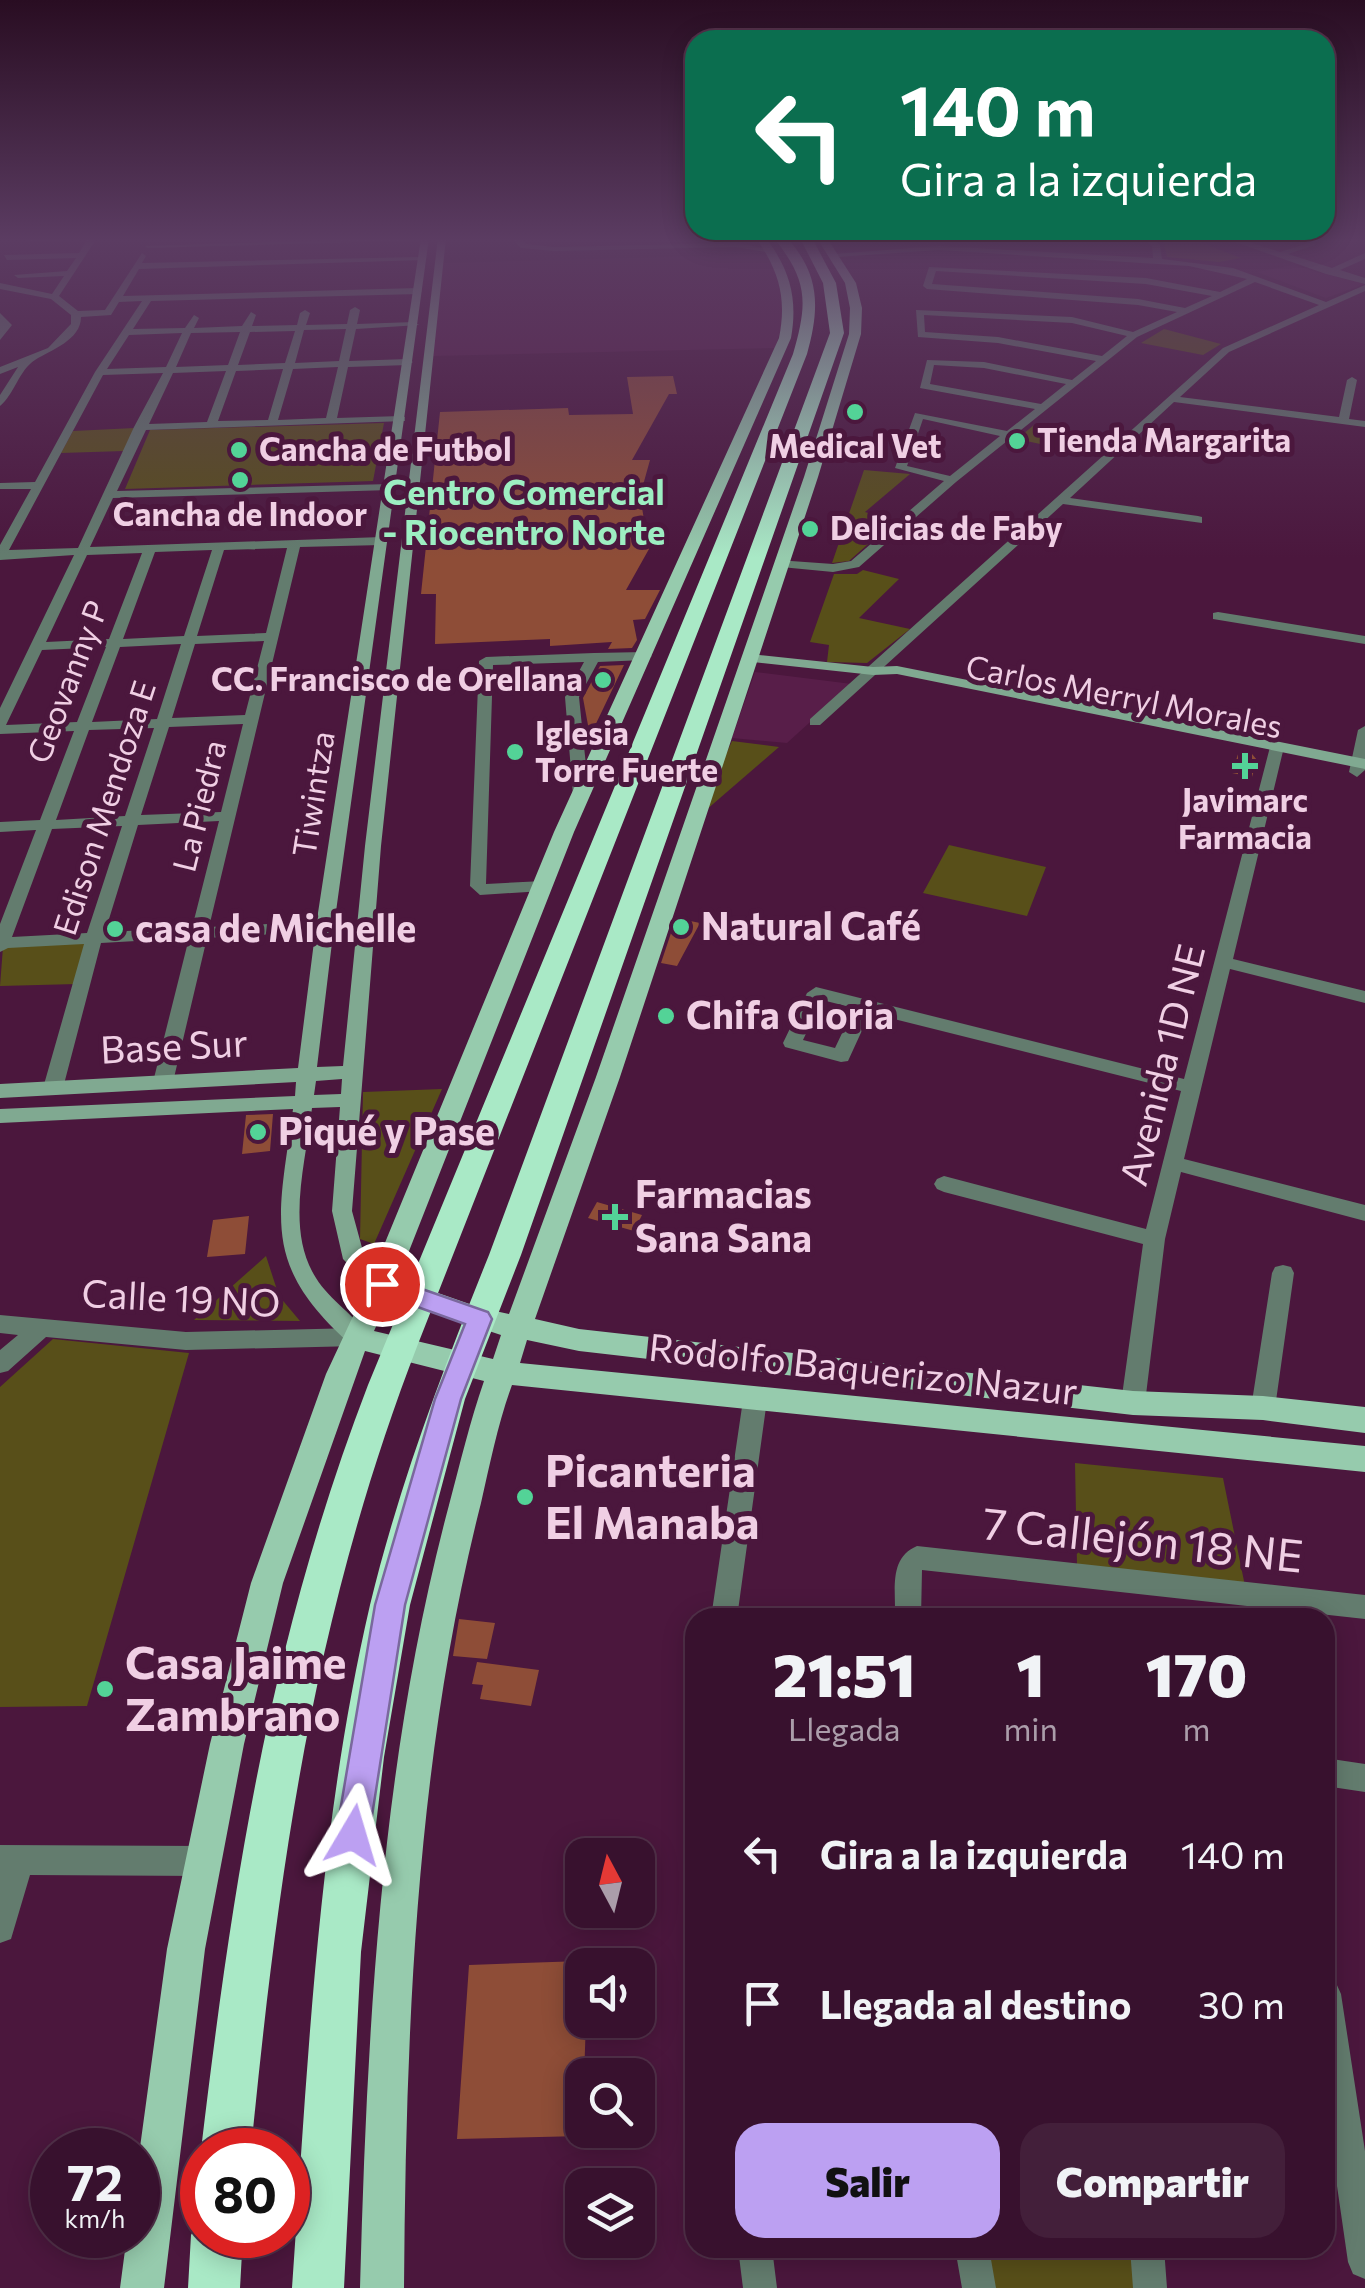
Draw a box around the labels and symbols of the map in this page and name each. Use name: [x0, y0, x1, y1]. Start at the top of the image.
marker: Medical Vet: [844, 401, 866, 423]
place label: Tienda Margarita: [1037, 419, 1291, 459]
place label: Medical Vet: [768, 425, 942, 465]
place label: Cancha de Futbol: [259, 428, 512, 468]
marker: Tienda Margarita: [1006, 430, 1028, 452]
marker: Cancha de Futbol: [228, 439, 250, 461]
marker: Cancha de Indoor: [229, 469, 251, 491]
district label: Centro Comercial - Riocentro Norte: [382, 469, 666, 552]
place label: Cancha de Indoor: [113, 493, 367, 533]
place label: Delicias de Faby: [830, 507, 1063, 547]
marker: Delicias de Faby: [799, 518, 821, 540]
street label: Geovanny P: [17, 594, 115, 768]
street label: Carlos Merryl Morales: [963, 645, 1286, 745]
place label: CC. Francisco de Orellana: [211, 658, 583, 698]
marker: CC. Francisco de Orellana: [592, 669, 614, 691]
street label: Edison Mendoza E: [43, 675, 163, 940]
place label: Iglesia Torre Fuerte: [535, 712, 718, 789]
street label: Tiwintza: [282, 728, 342, 859]
street label: La Piedra: [162, 736, 234, 875]
marker: Iglesia Torre Fuerte: [504, 741, 526, 763]
marker: Javimarc Farmacia: [1234, 755, 1256, 777]
place label: Javimarc Farmacia: [1178, 779, 1312, 856]
place label: Natural Café: [701, 901, 921, 948]
place label: casa de Michelle: [135, 903, 416, 950]
marker: Natural Café: [670, 916, 692, 938]
marker: casa de Michelle: [104, 918, 126, 940]
street label: Avenida 1D NE: [1108, 939, 1213, 1190]
place label: Chifa Gloria: [686, 990, 894, 1037]
marker: Chifa Gloria: [655, 1005, 677, 1027]
street label: Base Sur: [99, 1017, 249, 1072]
place label: Piqué y Pase: [278, 1106, 495, 1153]
marker: Piqué y Pase: [247, 1121, 269, 1143]
place label: Farmacias Sana Sana: [635, 1169, 812, 1260]
marker: Farmacias Sana Sana: [604, 1206, 626, 1228]
pin: [340, 1242, 425, 1327]
street label: Calle 19 NO: [81, 1268, 282, 1325]
street label: Rodolfo Baquerizo Nazur: [647, 1322, 1080, 1413]
place label: Picanteria El Manaba: [545, 1441, 759, 1548]
marker: Picanteria El Manaba: [514, 1486, 536, 1508]
street label: 7 Callejón 18 NE: [980, 1493, 1306, 1582]
place label: Casa Jaime Zambrano: [125, 1633, 346, 1740]
marker: Casa Jaime Zambrano: [94, 1678, 116, 1700]
position arrow: [301, 1783, 405, 1887]
north arrow: [565, 1838, 655, 1928]
speed limit sign: 80: [180, 2128, 310, 2258]

